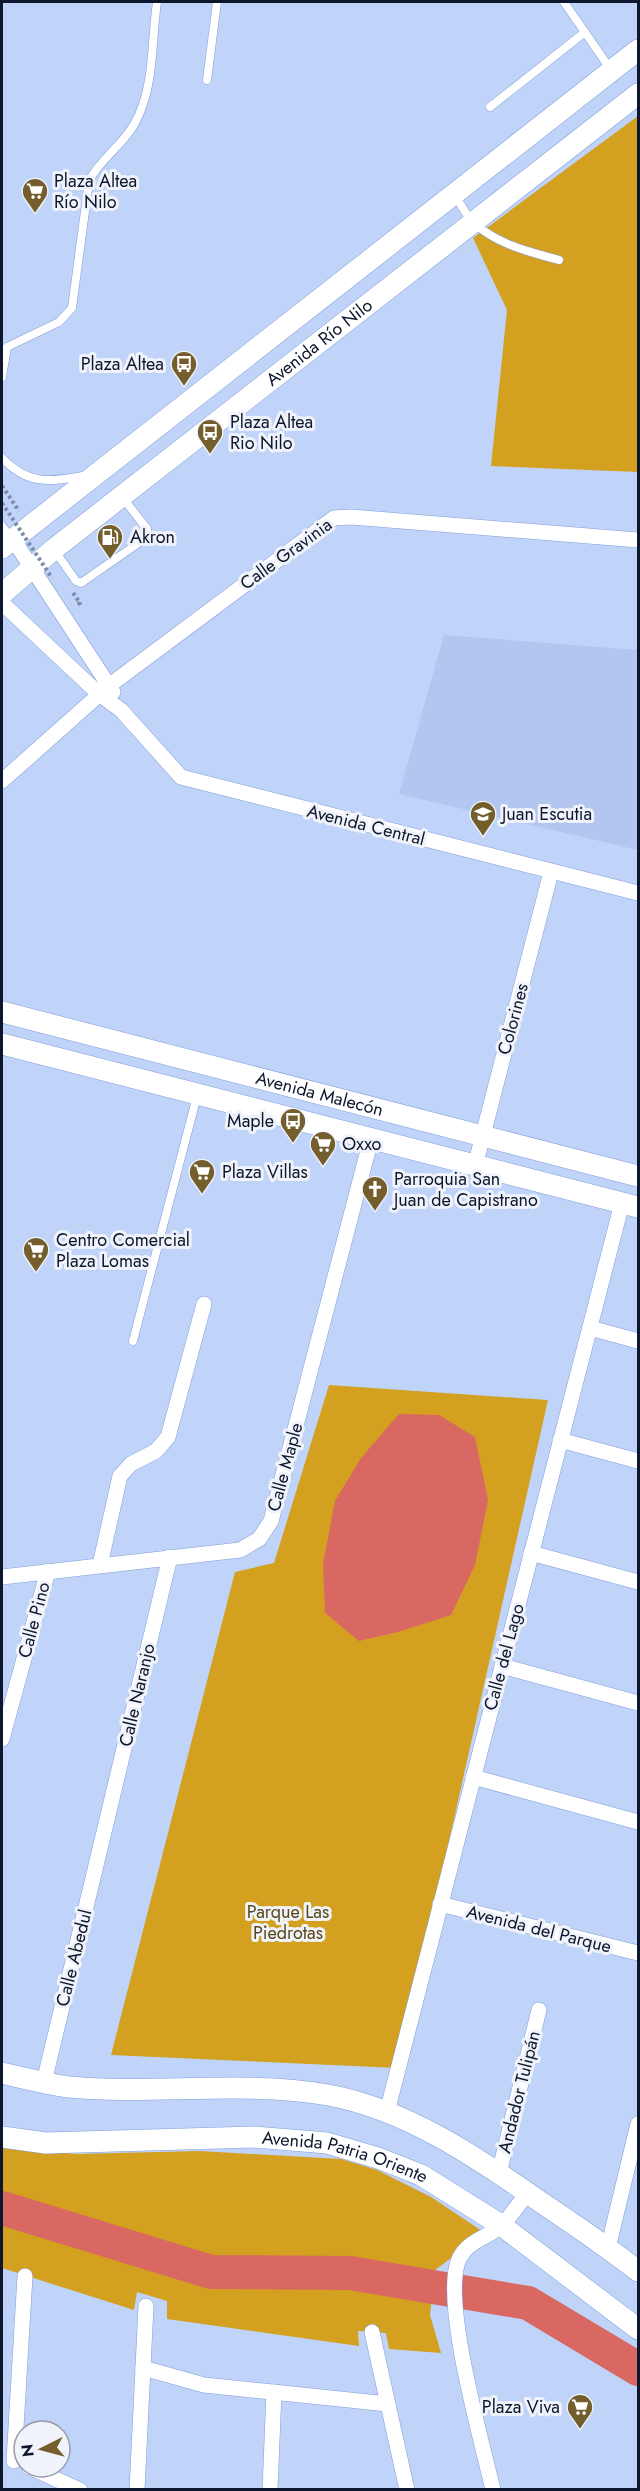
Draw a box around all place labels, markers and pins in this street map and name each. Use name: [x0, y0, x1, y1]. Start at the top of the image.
place label: Plaza Altea Río Nilo: [54, 168, 137, 215]
supermarket icon: Plaza Altea Río Nilo: [20, 176, 50, 214]
bus stop icon: Plaza Altea: [169, 349, 199, 387]
place label: Plaza Altea: [81, 351, 164, 377]
place label: Plaza Altea Rio Nilo: [230, 409, 313, 456]
bus stop icon: Plaza Altea Rio Nilo: [195, 417, 225, 455]
fuel station icon: Akron: [95, 522, 125, 560]
place label: Akron: [130, 524, 175, 550]
school or university icon: Juan Escutia: [468, 799, 498, 837]
place label: Juan Escutia: [500, 801, 592, 827]
bus stop icon: Maple: [278, 1106, 308, 1144]
place label: Maple: [227, 1108, 274, 1134]
supermarket icon: Oxxo: [308, 1129, 338, 1167]
place label: Oxxo: [342, 1131, 382, 1157]
supermarket icon: Plaza Villas: [187, 1157, 217, 1195]
place label: Plaza Villas: [222, 1159, 308, 1185]
place label: Parroquia San Juan de Capistrano: [392, 1166, 538, 1213]
church icon: Parroquia San Juan de Capistrano: [360, 1174, 390, 1212]
place label: Centro Comercial Plaza Lomas: [56, 1227, 190, 1274]
supermarket icon: Centro Comercial Plaza Lomas: [21, 1235, 51, 1273]
supermarket icon: Plaza Viva: [565, 2392, 595, 2430]
place label: Plaza Viva: [482, 2394, 560, 2420]

